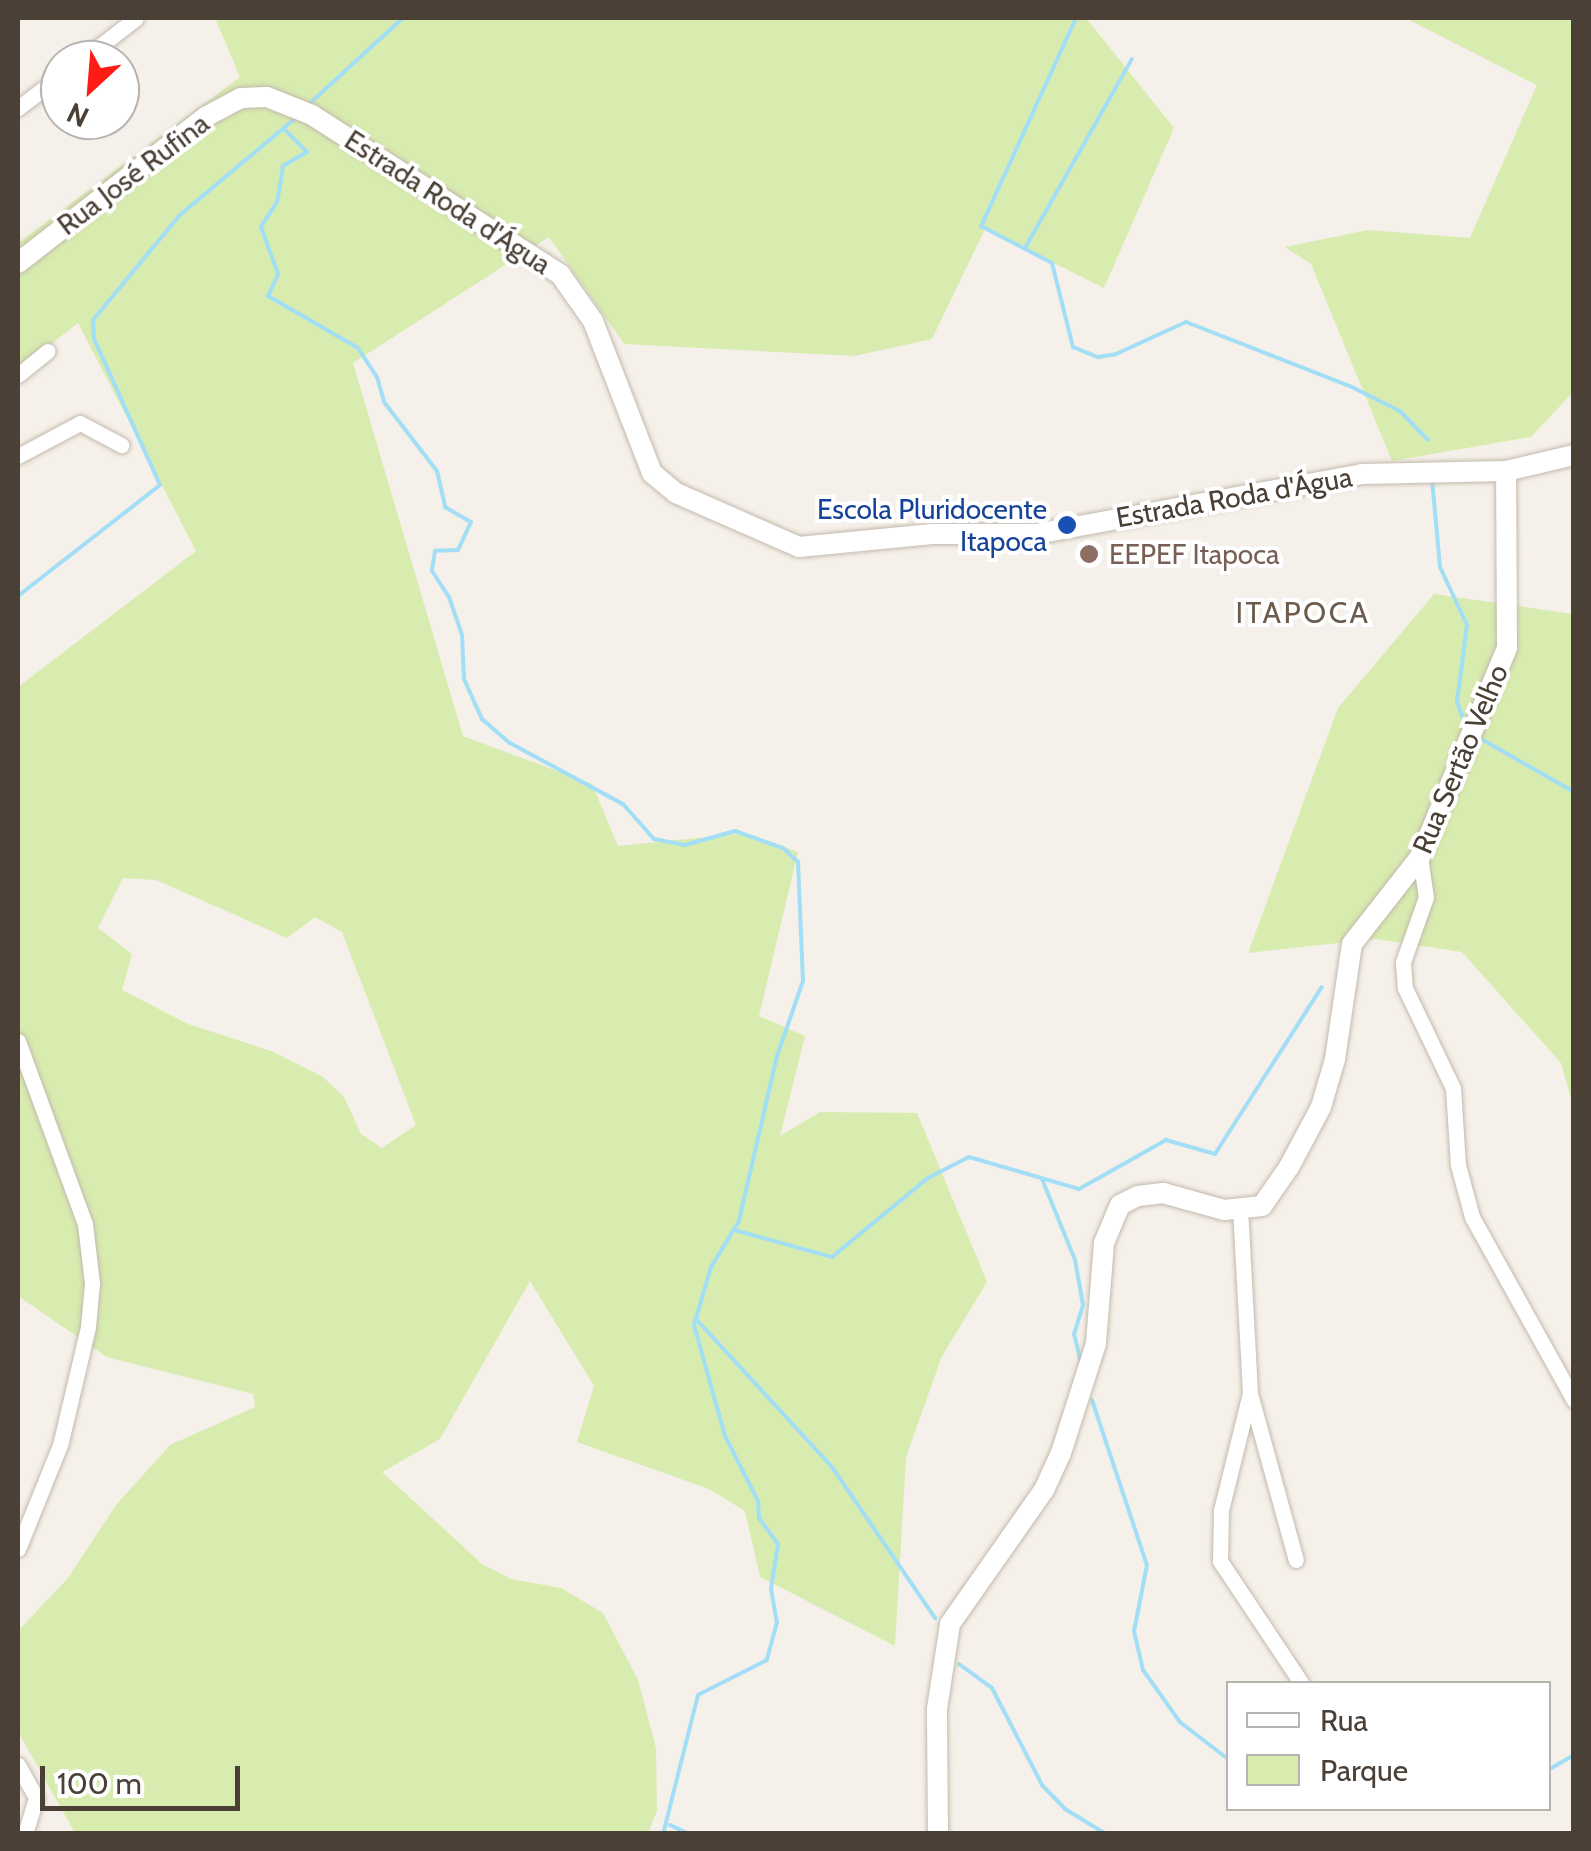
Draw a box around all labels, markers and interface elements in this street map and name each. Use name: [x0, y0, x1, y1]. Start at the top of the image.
north arrow: [40, 40, 140, 140]
text: N: [61, 96, 94, 135]
street label: Rua José Rufina: [51, 106, 215, 242]
street label: Estrada Roda d'Água: [339, 123, 557, 281]
street label: Estrada Roda d'Água: [1113, 460, 1355, 534]
place label: Escola Pluridocente Itapoca: [817, 492, 1047, 558]
marker: Escola Pluridocente Itapoca: [1056, 514, 1078, 536]
place label: EEPEF Itapoca: [1109, 537, 1279, 571]
marker: EEPEF Itapoca: [1078, 543, 1100, 565]
district label: ITAPOCA: [1235, 595, 1371, 631]
street label: Rua Sertão Velho: [1405, 659, 1515, 859]
legend: [1226, 1681, 1551, 1811]
text: Rua: [1320, 1702, 1368, 1739]
scale bar: [45, 1746, 245, 1808]
text: Parque: [1320, 1752, 1408, 1789]
text: 100 m: [57, 1765, 142, 1802]

